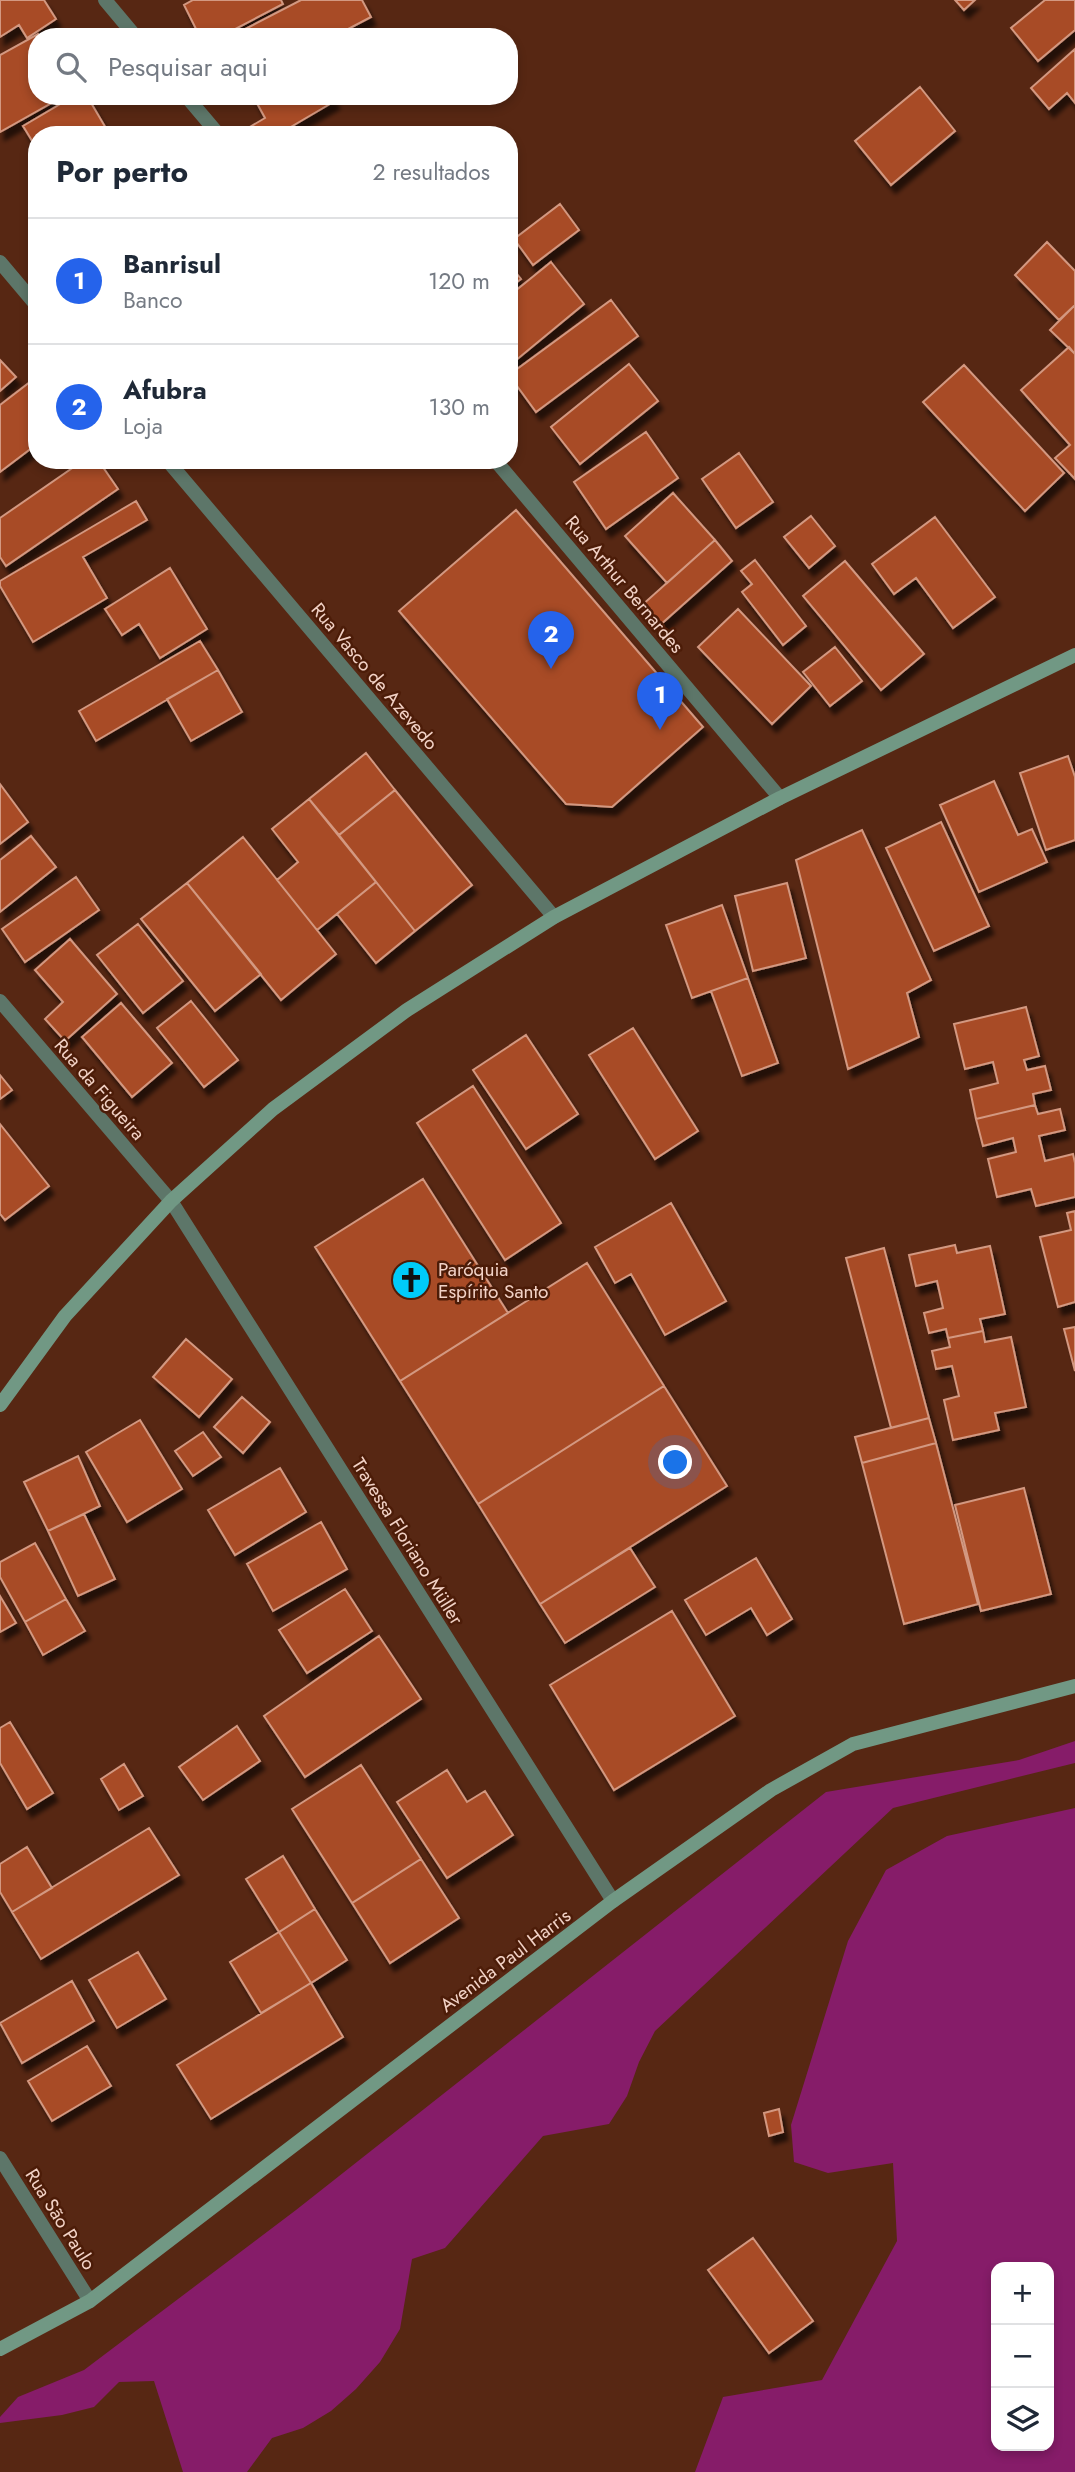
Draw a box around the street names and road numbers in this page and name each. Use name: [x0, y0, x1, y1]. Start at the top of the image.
street label: Rua Arthur Bernardes: [559, 510, 690, 659]
street label: Rua Vasco de Azevedo: [305, 597, 444, 756]
street label: Rua da Figueira: [48, 1033, 151, 1146]
street label: Travessa Floriano Müller: [345, 1453, 470, 1630]
street label: Avenida Paul Harris: [434, 1902, 577, 2019]
street label: Rua São Paulo: [19, 2163, 102, 2275]

